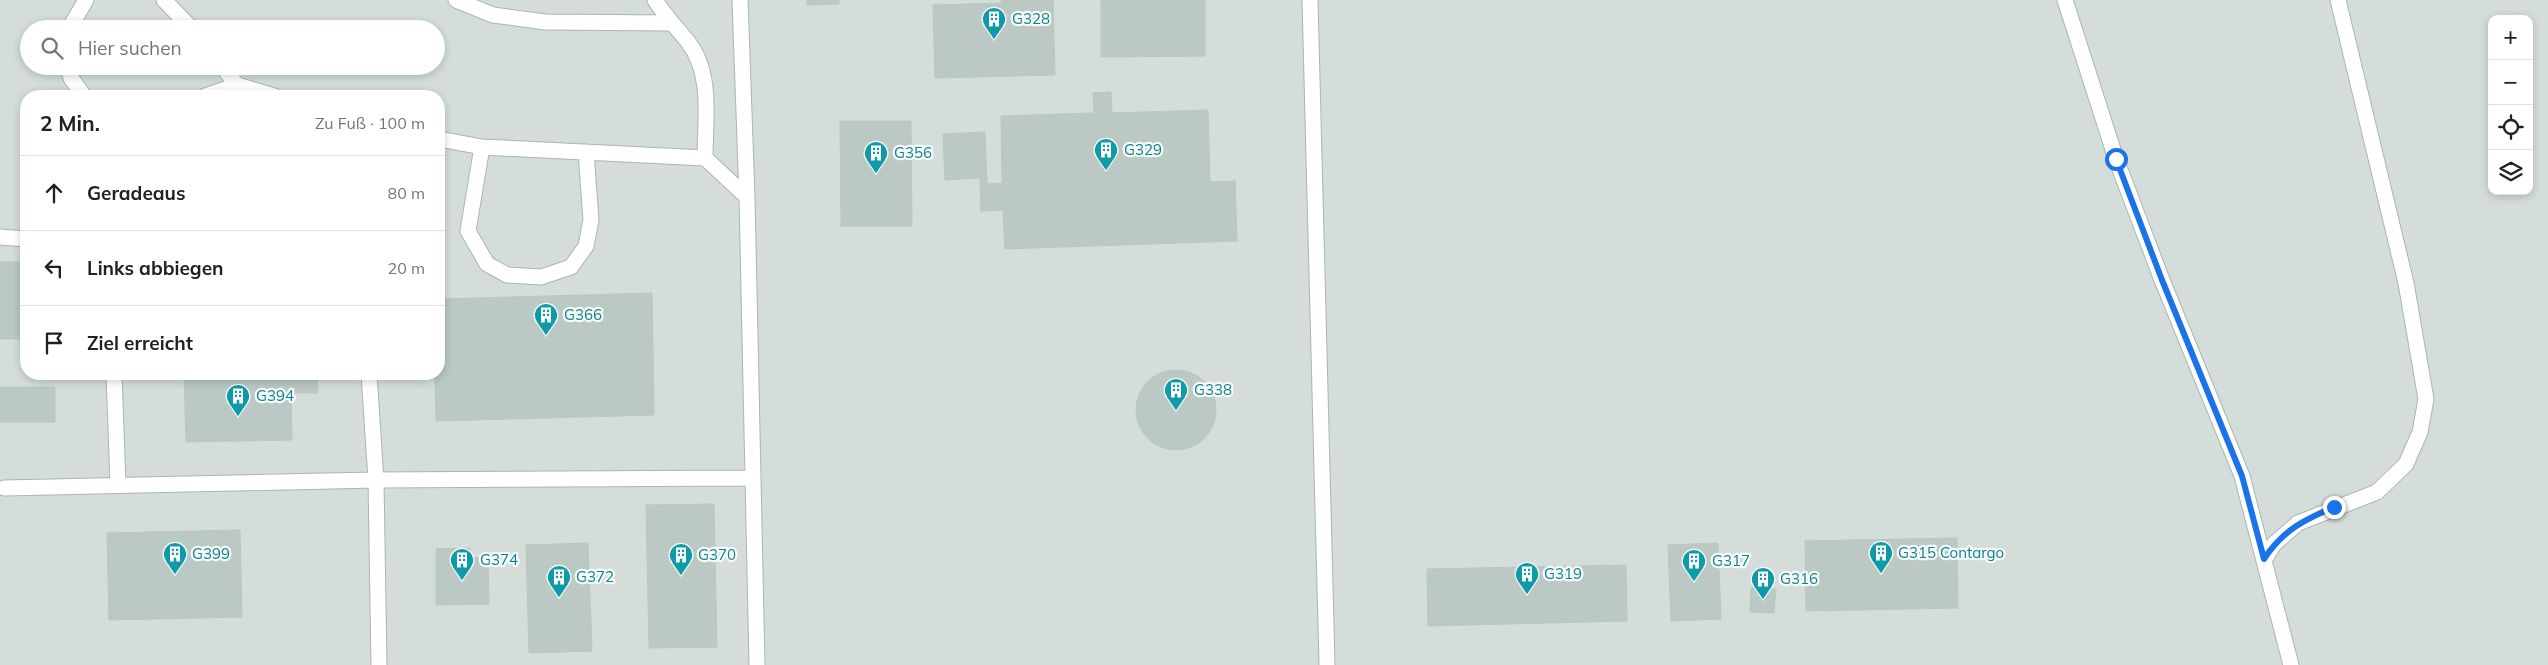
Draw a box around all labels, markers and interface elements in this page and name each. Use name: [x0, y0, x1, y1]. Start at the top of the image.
building icon: G328: [981, 6, 1007, 40]
place label: G328: [1012, 9, 1050, 28]
map controls: [2488, 15, 2533, 195]
button: +: [2488, 15, 2533, 60]
search box: [20, 20, 445, 75]
icon: search: [38, 34, 66, 62]
text: Hier suchen: [78, 36, 182, 60]
button: −: [2488, 60, 2533, 105]
button: locate: [2488, 105, 2533, 150]
text: 2 Min.: [40, 110, 100, 136]
text: Zu Fuß · 100 m: [315, 113, 425, 133]
building icon: G329: [1093, 137, 1119, 171]
building icon: G356: [863, 140, 889, 174]
place label: G329: [1124, 140, 1162, 159]
place label: G356: [894, 143, 932, 162]
route start: [2105, 148, 2128, 171]
button: layers: [2488, 150, 2533, 195]
icon: ahead: [40, 179, 68, 207]
text: Geradeaus: [87, 181, 185, 205]
text: 80 m: [388, 183, 425, 203]
icon: left: [40, 254, 68, 282]
text: Links abbiegen: [87, 256, 224, 280]
text: 20 m: [388, 258, 425, 278]
building icon: G366: [533, 302, 559, 336]
place label: G366: [564, 305, 602, 324]
icon: arrive: [40, 329, 68, 357]
text: Ziel erreicht: [87, 331, 193, 355]
building icon: G338: [1163, 377, 1189, 411]
place label: G338: [1194, 380, 1232, 399]
building icon: G394: [225, 383, 251, 417]
place label: G394: [256, 386, 294, 405]
route end: [2323, 496, 2346, 519]
building icon: G315 Contargo: [1868, 540, 1894, 574]
building icon: G399: [162, 541, 188, 575]
building icon: G370: [668, 542, 694, 576]
place label: G315 Contargo: [1898, 543, 2004, 562]
place label: G399: [192, 544, 230, 563]
place label: G370: [698, 545, 736, 564]
building icon: G374: [449, 547, 475, 581]
building icon: G317: [1681, 548, 1707, 582]
place label: G374: [480, 550, 518, 569]
place label: G317: [1712, 551, 1750, 570]
building icon: G319: [1514, 561, 1540, 595]
building icon: G372: [546, 564, 572, 598]
place label: G319: [1544, 564, 1582, 583]
building icon: G316: [1750, 566, 1776, 600]
place label: G372: [576, 567, 614, 586]
place label: G316: [1780, 569, 1818, 588]

